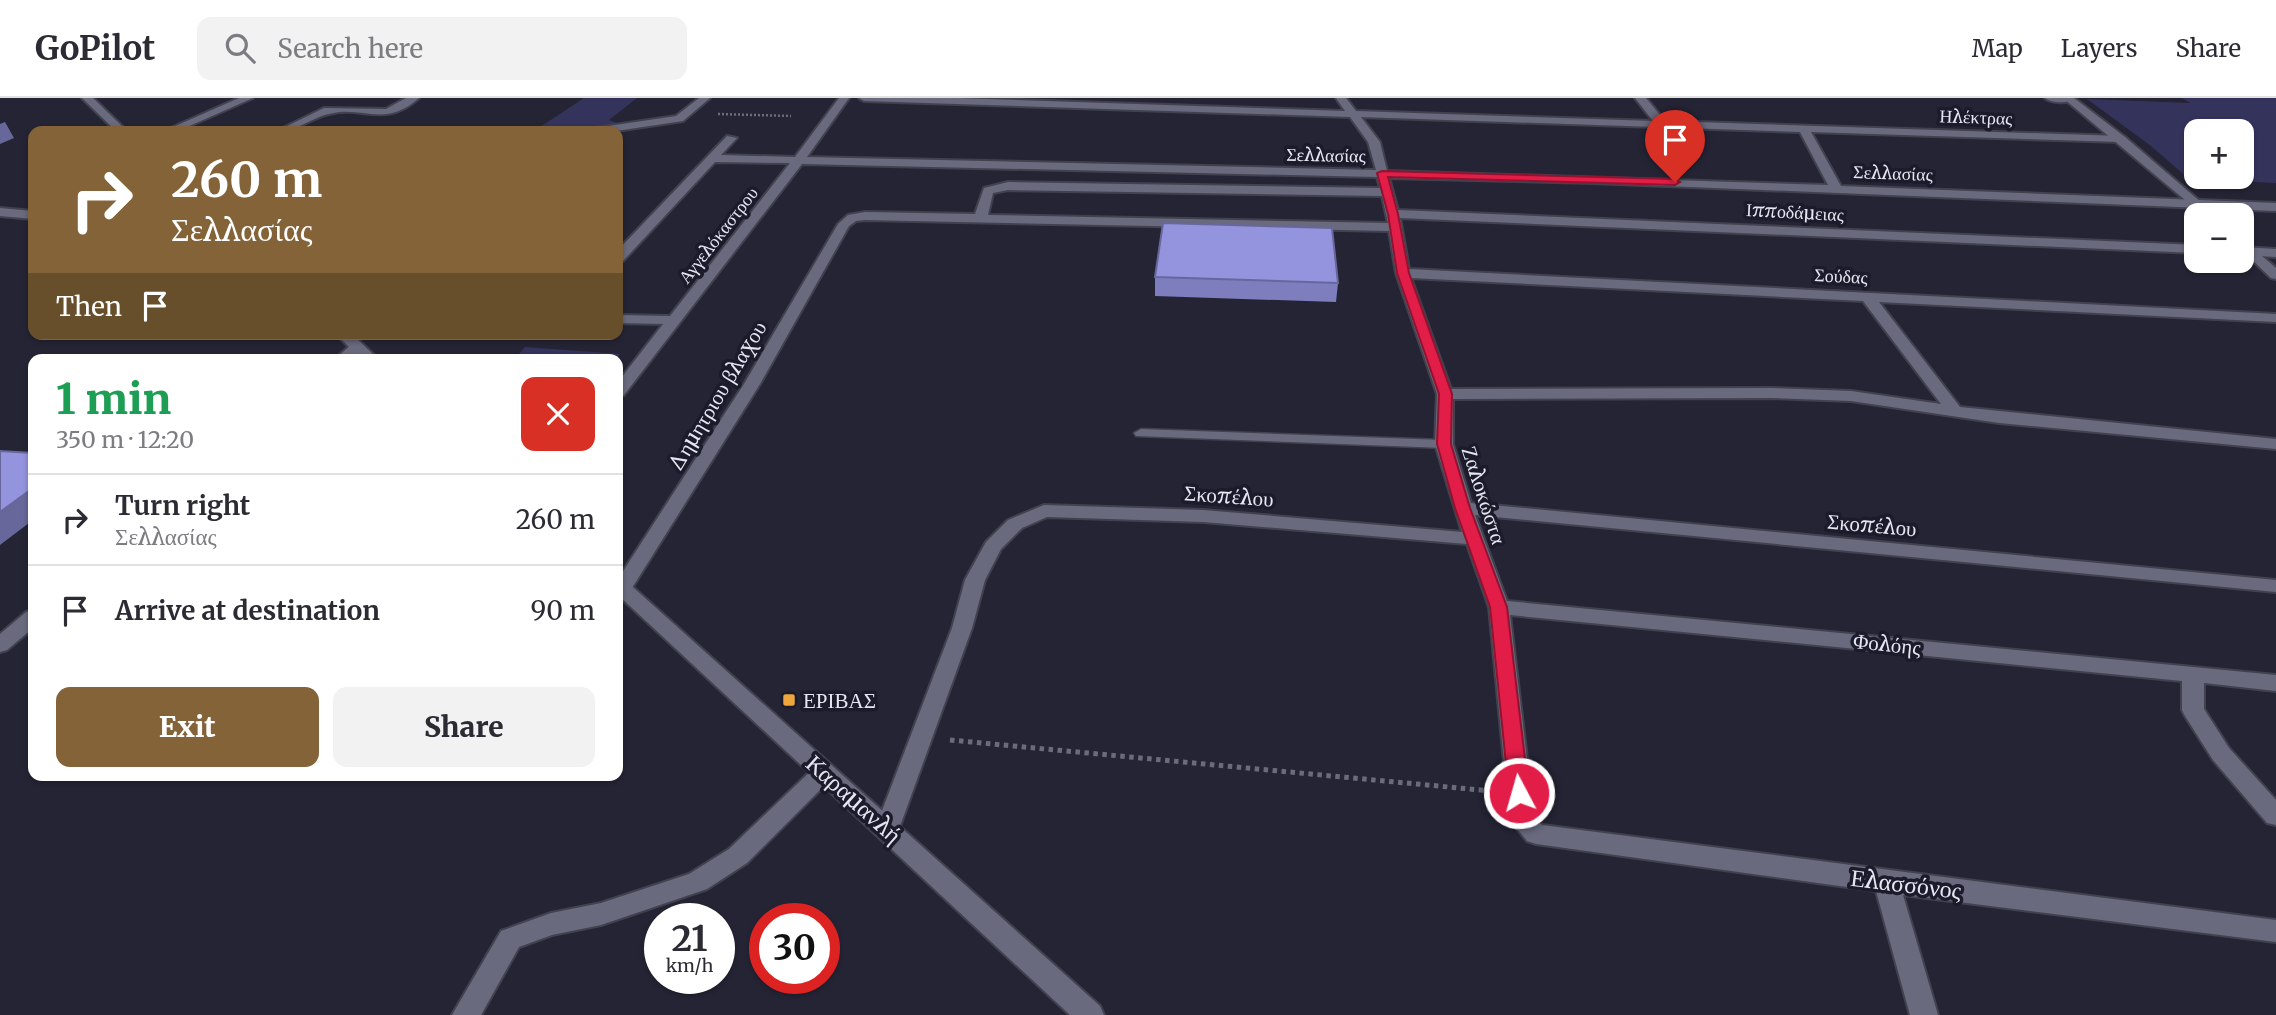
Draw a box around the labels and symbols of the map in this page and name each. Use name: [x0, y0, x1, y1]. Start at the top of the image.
street label: Ηλέκτρας: [1939, 104, 2013, 130]
pin: [1645, 110, 1705, 182]
street label: Σελλασίας: [1286, 143, 1366, 167]
street label: Σελλασίας: [1853, 160, 1933, 186]
street label: Αγγελόκαστρου: [673, 182, 763, 288]
street label: Ιπποδάμειας: [1745, 198, 1845, 226]
street label: Σούδας: [1814, 263, 1868, 289]
street label: Δημητριου βλαχου: [661, 316, 773, 476]
street label: Ζαλοκώστα: [1455, 443, 1513, 547]
street label: Σκοπέλου: [1183, 479, 1275, 513]
street label: Σκοπέλου: [1826, 508, 1918, 542]
street label: Φολόης: [1852, 627, 1923, 661]
place label: ΕΡΙΒΑΣ: [803, 687, 876, 714]
marker: ΕΡΙΒΑΣ: [781, 692, 797, 708]
street label: Καραμανλή: [800, 748, 908, 850]
position arrow: [1482, 756, 1556, 830]
street label: Ελασσόνος: [1849, 862, 1964, 906]
speed limit sign: 30: [749, 903, 840, 994]

